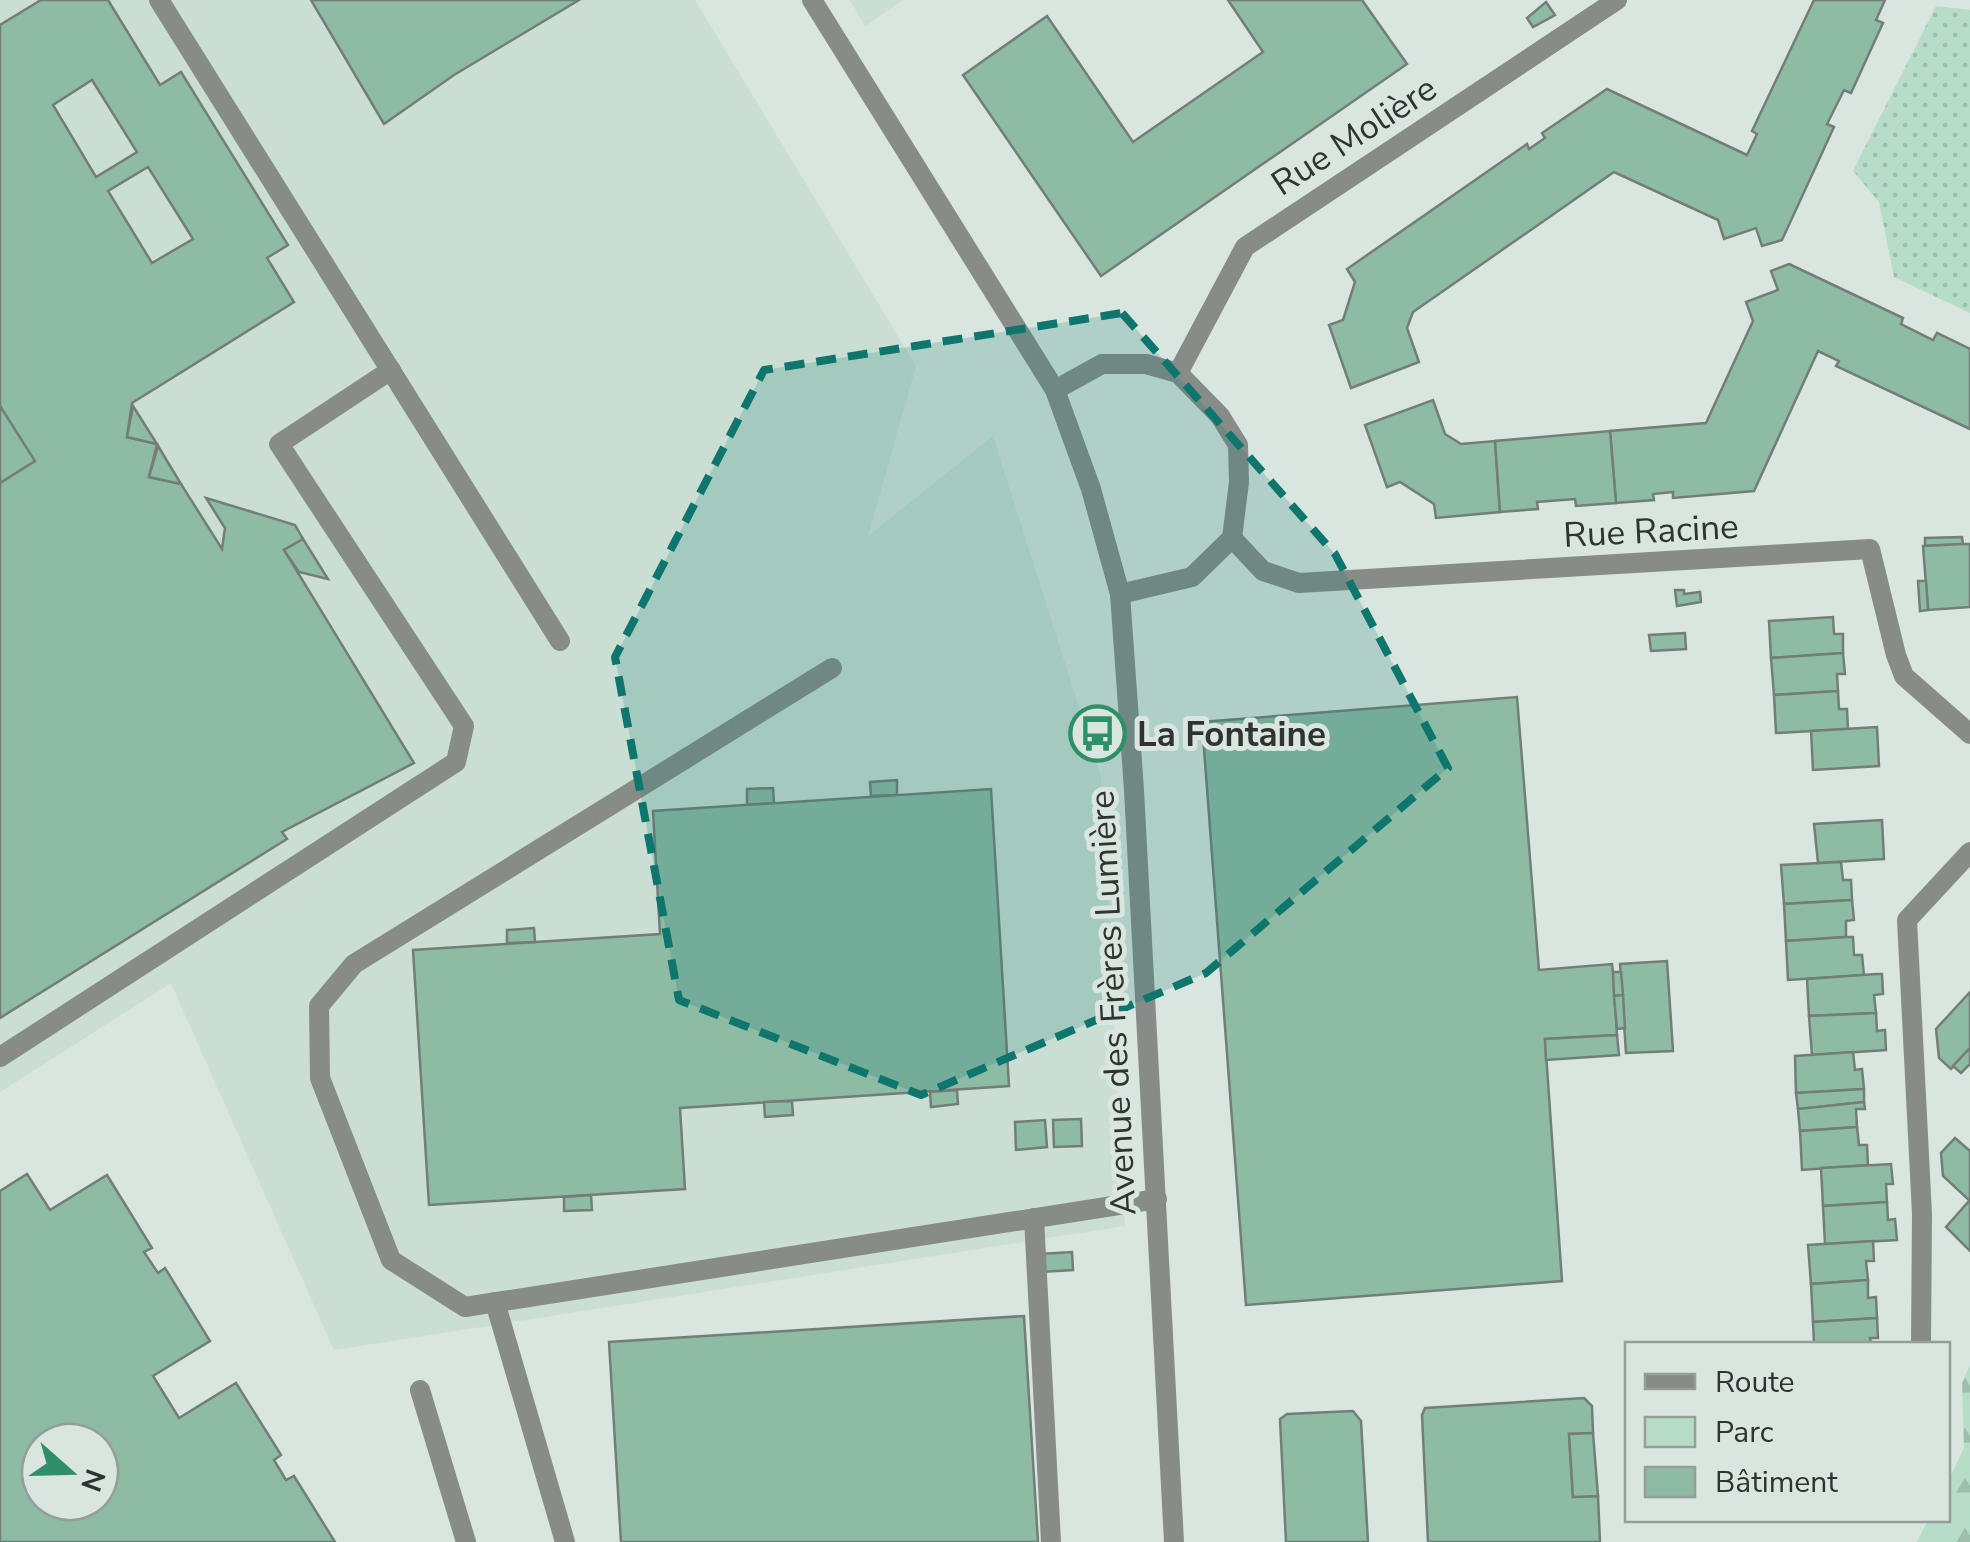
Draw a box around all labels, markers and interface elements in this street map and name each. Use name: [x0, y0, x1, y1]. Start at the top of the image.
street label: Rue Molière: [1262, 65, 1446, 207]
street label: Rue Racine: [1562, 503, 1740, 559]
bus stop icon: La Fontaine: [1068, 704, 1128, 764]
place label: La Fontaine: [1137, 711, 1326, 758]
street label: Avenue des Frères Lumière: [1078, 789, 1148, 1217]
legend: [1625, 1342, 1950, 1522]
text: Route: [1715, 1362, 1795, 1403]
text: Parc: [1715, 1412, 1774, 1453]
north arrow: [20, 1422, 120, 1522]
text: Bâtiment: [1715, 1462, 1838, 1503]
text: N: [71, 1464, 114, 1497]

